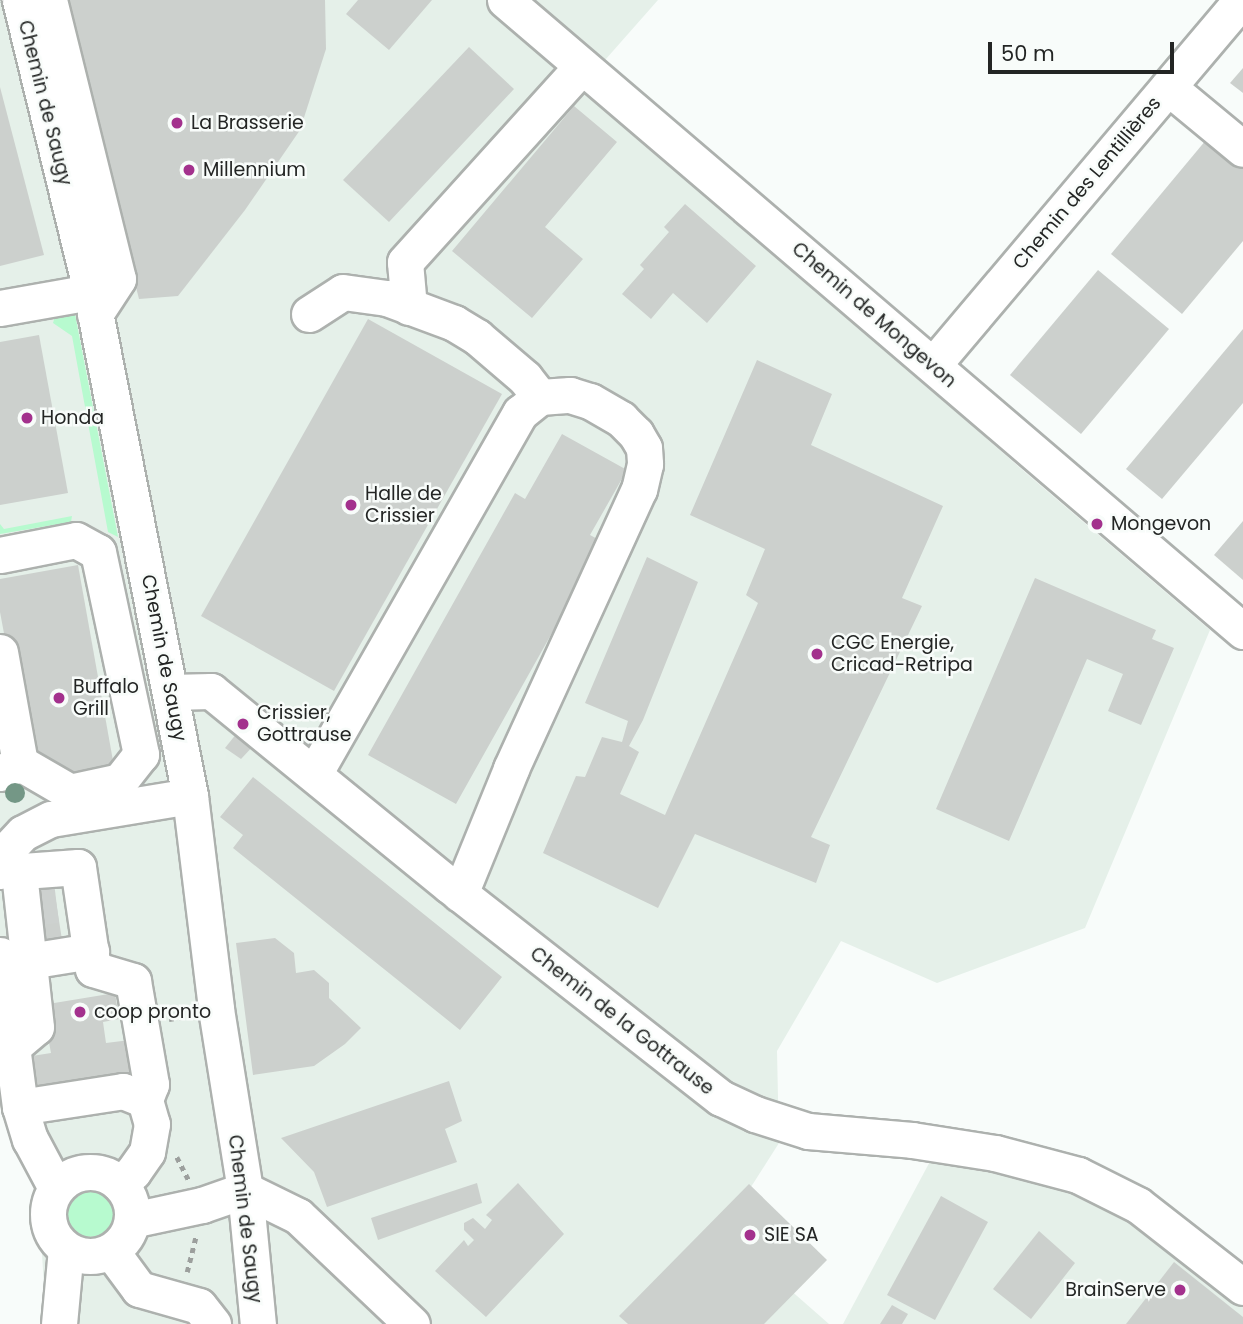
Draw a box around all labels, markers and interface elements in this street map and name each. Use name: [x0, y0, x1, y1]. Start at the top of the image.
street label: Chemin de Saugy: [13, 18, 77, 188]
scale bar: [991, 28, 1176, 72]
text: 50 m: [1001, 39, 1055, 68]
street label: Chemin des Lentillières: [1008, 92, 1166, 274]
place label: La Brasserie: [191, 112, 304, 134]
marker: La Brasserie: [169, 115, 185, 131]
place label: Millennium: [203, 159, 306, 181]
marker: Millennium: [181, 162, 197, 178]
street label: Chemin de Mongevon: [787, 237, 961, 393]
place label: Honda: [41, 407, 104, 429]
marker: Honda: [19, 410, 35, 426]
place label: Halle de Crissier: [365, 483, 442, 527]
marker: Halle de Crissier: [343, 497, 359, 513]
place label: Mongevon: [1111, 513, 1211, 535]
marker: Mongevon: [1089, 516, 1105, 532]
street label: Chemin de Saugy: [137, 573, 191, 743]
place label: CGC Energie, Cricad-Retripa: [831, 632, 973, 676]
marker: CGC Energie, Cricad-Retripa: [809, 646, 825, 662]
place label: Buffalo Grill: [73, 676, 139, 720]
marker: Buffalo Grill: [51, 690, 67, 706]
place label: Crissier, Gottrause: [257, 702, 352, 746]
marker: Crissier, Gottrause: [235, 716, 251, 732]
street label: Chemin de la Gottrause: [526, 942, 718, 1100]
place label: coop pronto: [94, 1001, 211, 1023]
marker: coop pronto: [72, 1004, 88, 1020]
street label: Chemin de Saugy: [223, 1134, 267, 1304]
place label: SIE SA: [764, 1224, 819, 1246]
marker: SIE SA: [742, 1227, 758, 1243]
place label: BrainServe: [1065, 1279, 1166, 1301]
marker: BrainServe: [1172, 1282, 1188, 1298]

